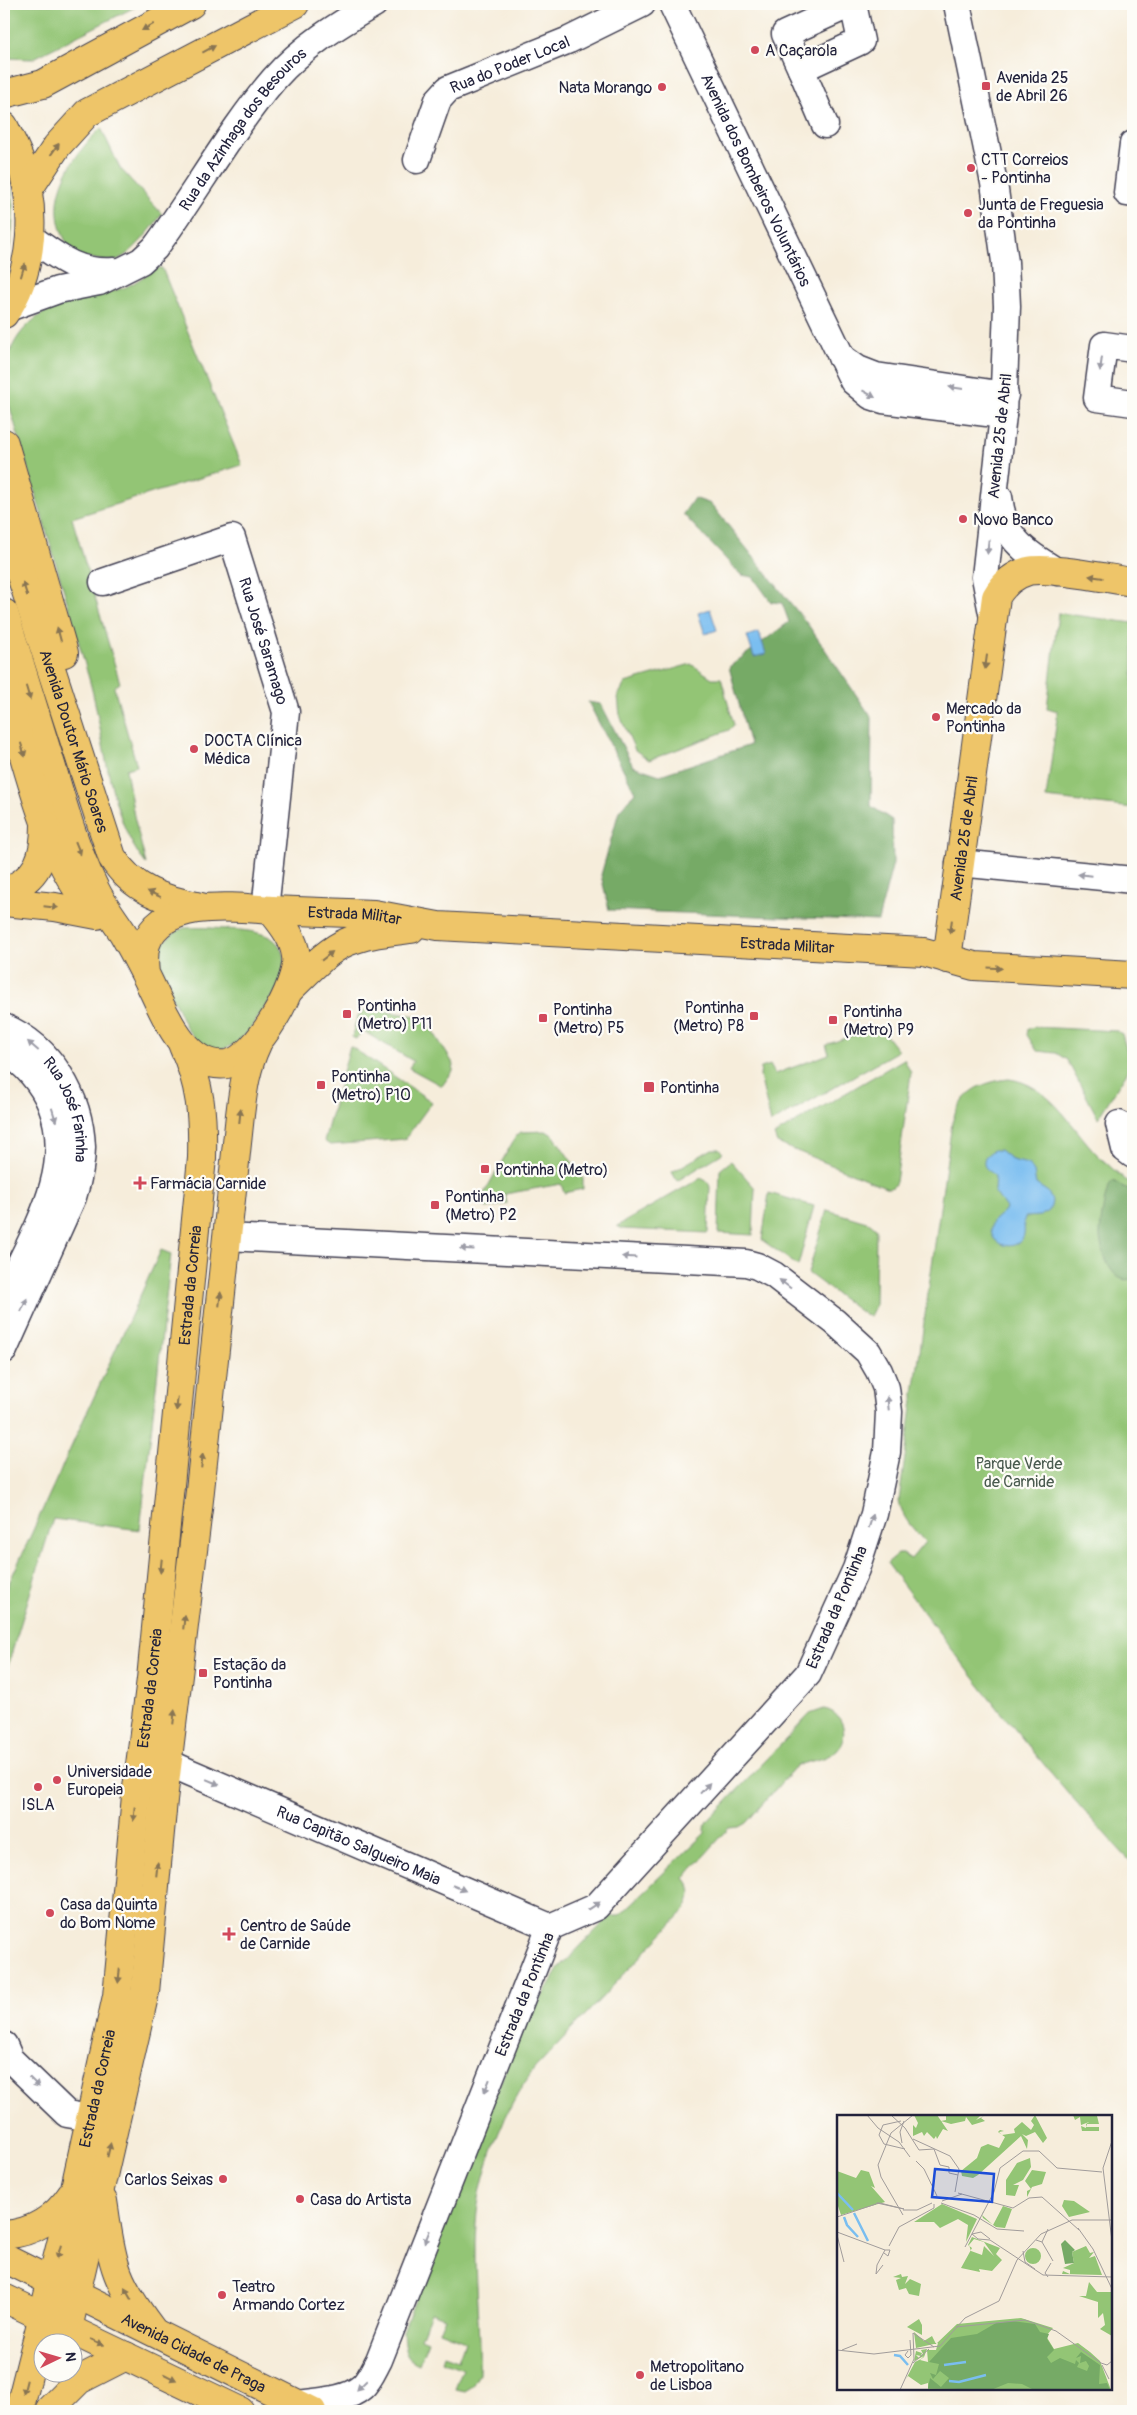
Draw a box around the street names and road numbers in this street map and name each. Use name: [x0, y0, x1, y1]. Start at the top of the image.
street label: Rua do Poder Local: [447, 32, 573, 98]
street label: Rua da Azinhaga dos Besouros: [175, 44, 311, 215]
street label: Avenida dos Bombeiros Voluntários: [696, 71, 815, 290]
street label: Avenida 25 de Abril: [983, 372, 1017, 500]
street label: Rua José Saramago: [234, 575, 292, 708]
street label: Avenida Doutor Mário Soares: [35, 647, 112, 835]
street label: Avenida 25 de Abril: [946, 774, 983, 902]
street label: Estrada Militar: [307, 902, 404, 930]
street label: Estrada Militar: [739, 933, 835, 958]
street label: Rua José Farinha: [39, 1053, 91, 1163]
street label: Estrada da Correia: [175, 1224, 206, 1346]
street label: Estrada da Pontinha: [802, 1543, 872, 1672]
street label: Estrada da Correia: [133, 1627, 167, 1749]
street label: Rua Capitão Salgueiro Maia: [273, 1802, 444, 1890]
street label: Estrada da Pontinha: [491, 1929, 559, 2059]
street label: Estrada da Correia: [75, 2028, 120, 2149]
street label: Avenida Cidade de Praga: [118, 2309, 269, 2398]

